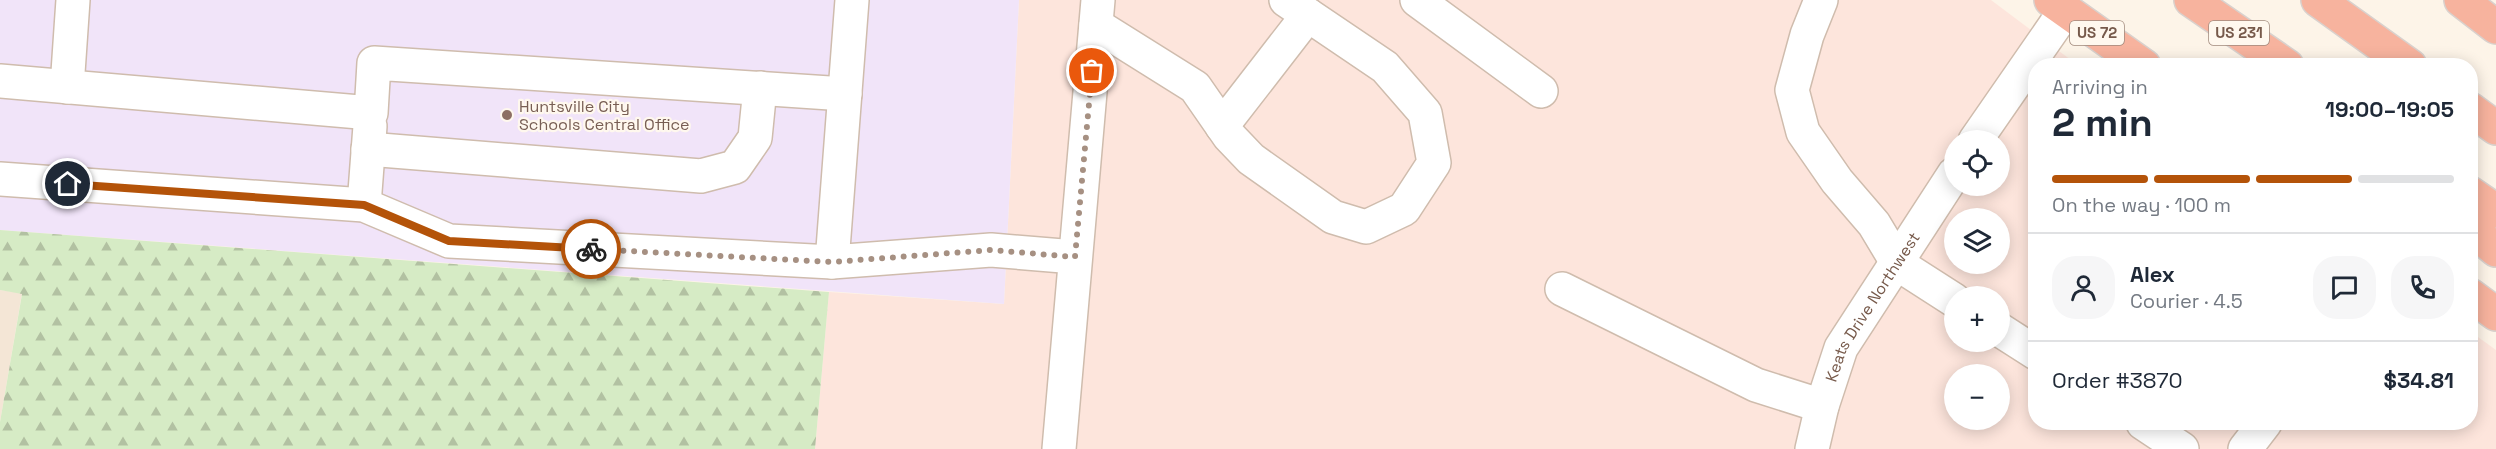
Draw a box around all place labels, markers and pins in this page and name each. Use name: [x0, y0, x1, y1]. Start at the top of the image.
pin: [1066, 45, 1117, 96]
place label: Huntsville City Schools Central Office: [519, 96, 690, 135]
marker: Huntsville City Schools Central Office: [500, 108, 514, 122]
pin: [42, 158, 93, 209]

